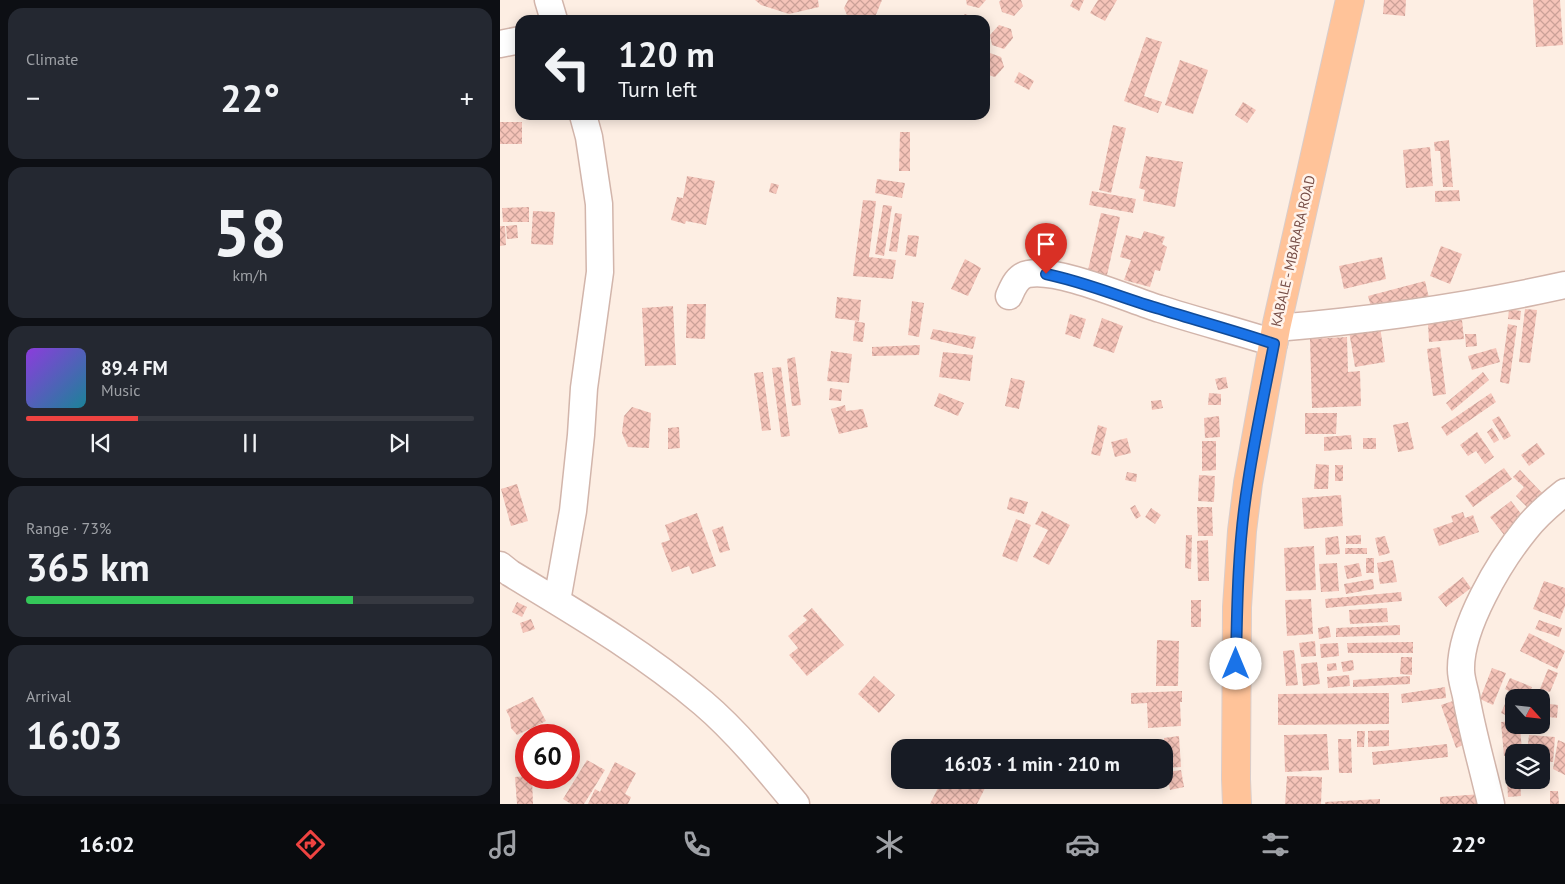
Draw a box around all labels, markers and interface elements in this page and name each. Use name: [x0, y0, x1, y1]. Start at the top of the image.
text: 120 m: [618, 31, 715, 77]
icon: left: [535, 35, 600, 100]
text: Climate: [26, 49, 78, 69]
text: 22°: [220, 73, 280, 122]
text: Turn left: [618, 75, 697, 103]
text: −: [26, 79, 40, 116]
text: +: [460, 79, 474, 116]
street label: KABALE - MBARARA ROAD: [1267, 174, 1319, 328]
text: 58: [213, 190, 287, 274]
pin: [1025, 223, 1067, 274]
icon: arrive: [1032, 230, 1060, 258]
text: km/h: [232, 265, 268, 285]
text: 89.4 FM: [101, 356, 168, 380]
text: Music: [101, 380, 141, 400]
icon: previous: [87, 429, 115, 457]
icon: pause: [236, 429, 264, 457]
icon: next: [385, 429, 413, 457]
text: Range · 73%: [26, 518, 111, 538]
text: 365 km: [26, 542, 150, 591]
position arrow: [1209, 637, 1261, 689]
text: Arrival: [26, 686, 71, 706]
north arrow: [1505, 689, 1550, 734]
map controls: [1505, 689, 1550, 789]
text: 16:03: [26, 710, 122, 759]
speed limit sign: 60: [515, 724, 580, 789]
button: layers: [1505, 744, 1550, 789]
text: 16:03 · 1 min · 210 m: [944, 752, 1120, 776]
icon: directions: [293, 827, 328, 862]
icon: music: [486, 827, 521, 862]
icon: phone: [679, 827, 714, 862]
icon: climate: [872, 827, 907, 862]
icon: car: [1065, 827, 1100, 862]
icon: filters: [1258, 827, 1293, 862]
text: 16:02: [79, 830, 135, 858]
text: 22°: [1451, 830, 1486, 858]

